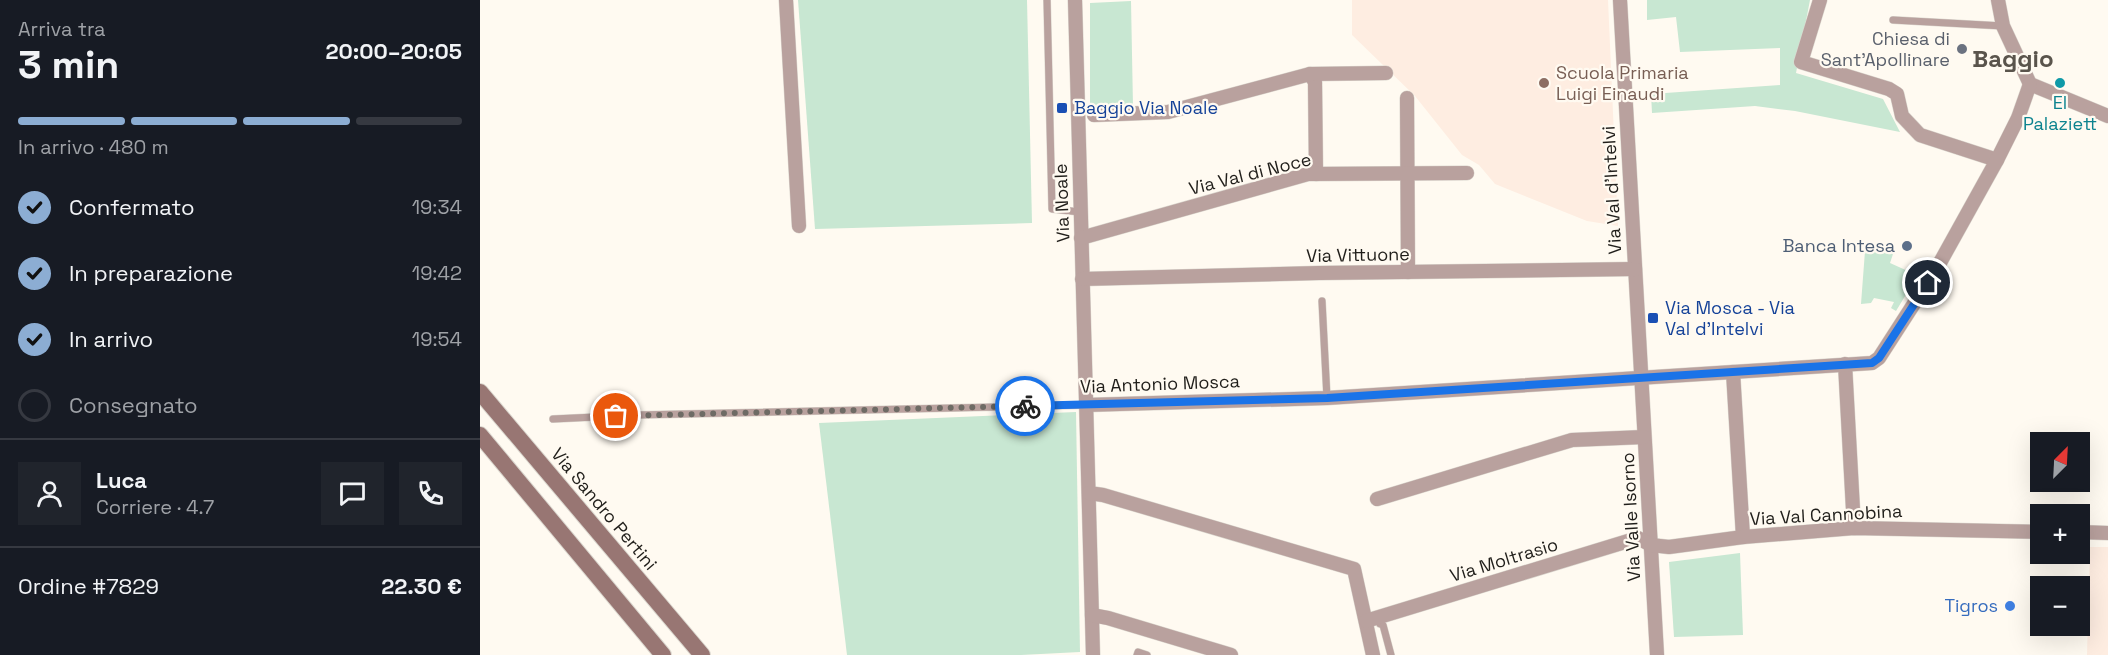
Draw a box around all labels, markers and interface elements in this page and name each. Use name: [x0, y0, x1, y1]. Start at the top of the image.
text: Arriva tra: [18, 16, 106, 42]
place label: Chiesa di Sant'Apollinare: [1821, 27, 1950, 71]
text: 20:00–20:05: [325, 37, 462, 65]
text: 3 min: [18, 40, 119, 89]
marker: Chiesa di Sant'Apollinare: [1955, 42, 1969, 56]
district label: Baggio: [1972, 43, 2054, 74]
place label: Scuola Primaria Luigi Einaudi: [1556, 61, 1689, 105]
marker: Scuola Primaria Luigi Einaudi: [1537, 76, 1551, 90]
marker: El Palaziett: [2053, 76, 2067, 90]
place label: El Palaziett: [2023, 91, 2097, 135]
place label: Baggio Via Noale: [1074, 96, 1218, 119]
marker: Baggio Via Noale: [1055, 101, 1069, 115]
street label: Via Val d'Intelvi: [1597, 125, 1626, 255]
text: In arrivo · 480 m: [18, 134, 169, 160]
street label: Via Val di Noce: [1186, 147, 1313, 200]
street label: Via Noale: [1049, 163, 1074, 243]
icon: check: [18, 191, 51, 224]
text: Confermato: [69, 193, 195, 221]
text: 19:34: [412, 194, 462, 220]
place label: Banca Intesa: [1782, 234, 1895, 257]
marker: Banca Intesa: [1900, 239, 1914, 253]
street label: Via Vittuone: [1306, 242, 1410, 267]
icon: check: [18, 257, 51, 290]
pin: [1902, 257, 1953, 308]
text: In preparazione: [69, 259, 233, 287]
text: 19:42: [412, 260, 462, 286]
icon: home: [1911, 266, 1944, 299]
place label: Via Mosca - Via Val d'Intelvi: [1665, 296, 1795, 340]
marker: Via Mosca - Via Val d'Intelvi: [1646, 311, 1660, 325]
icon: check: [18, 323, 51, 356]
text: In arrivo: [69, 325, 153, 353]
text: 19:54: [412, 326, 462, 352]
street label: Via Antonio Mosca: [1080, 369, 1240, 398]
courier: [995, 376, 1055, 436]
pin: [590, 390, 641, 441]
icon: bike: [1009, 390, 1042, 423]
text: Consegnato: [69, 391, 198, 419]
icon: bag: [599, 399, 632, 432]
north arrow: [2030, 432, 2090, 492]
map controls: [2030, 432, 2090, 636]
street label: Via Sandro Pertini: [546, 443, 662, 575]
street label: Via Valle Isorno: [1616, 452, 1645, 582]
button: person: [18, 462, 81, 525]
button: chat: [321, 462, 384, 525]
button: phone: [399, 462, 462, 525]
text: Luca: [96, 466, 147, 494]
text: Corriere · 4.7: [96, 494, 214, 520]
street label: Via Val Cannobina: [1749, 499, 1903, 530]
button: +: [2030, 504, 2090, 564]
street label: Via Moltrasio: [1447, 532, 1561, 587]
text: Ordine #7829: [18, 572, 159, 600]
text: 22.30 €: [381, 572, 462, 600]
button: −: [2030, 576, 2090, 636]
place label: Tigros: [1945, 594, 1998, 617]
marker: Tigros: [2003, 599, 2017, 613]

